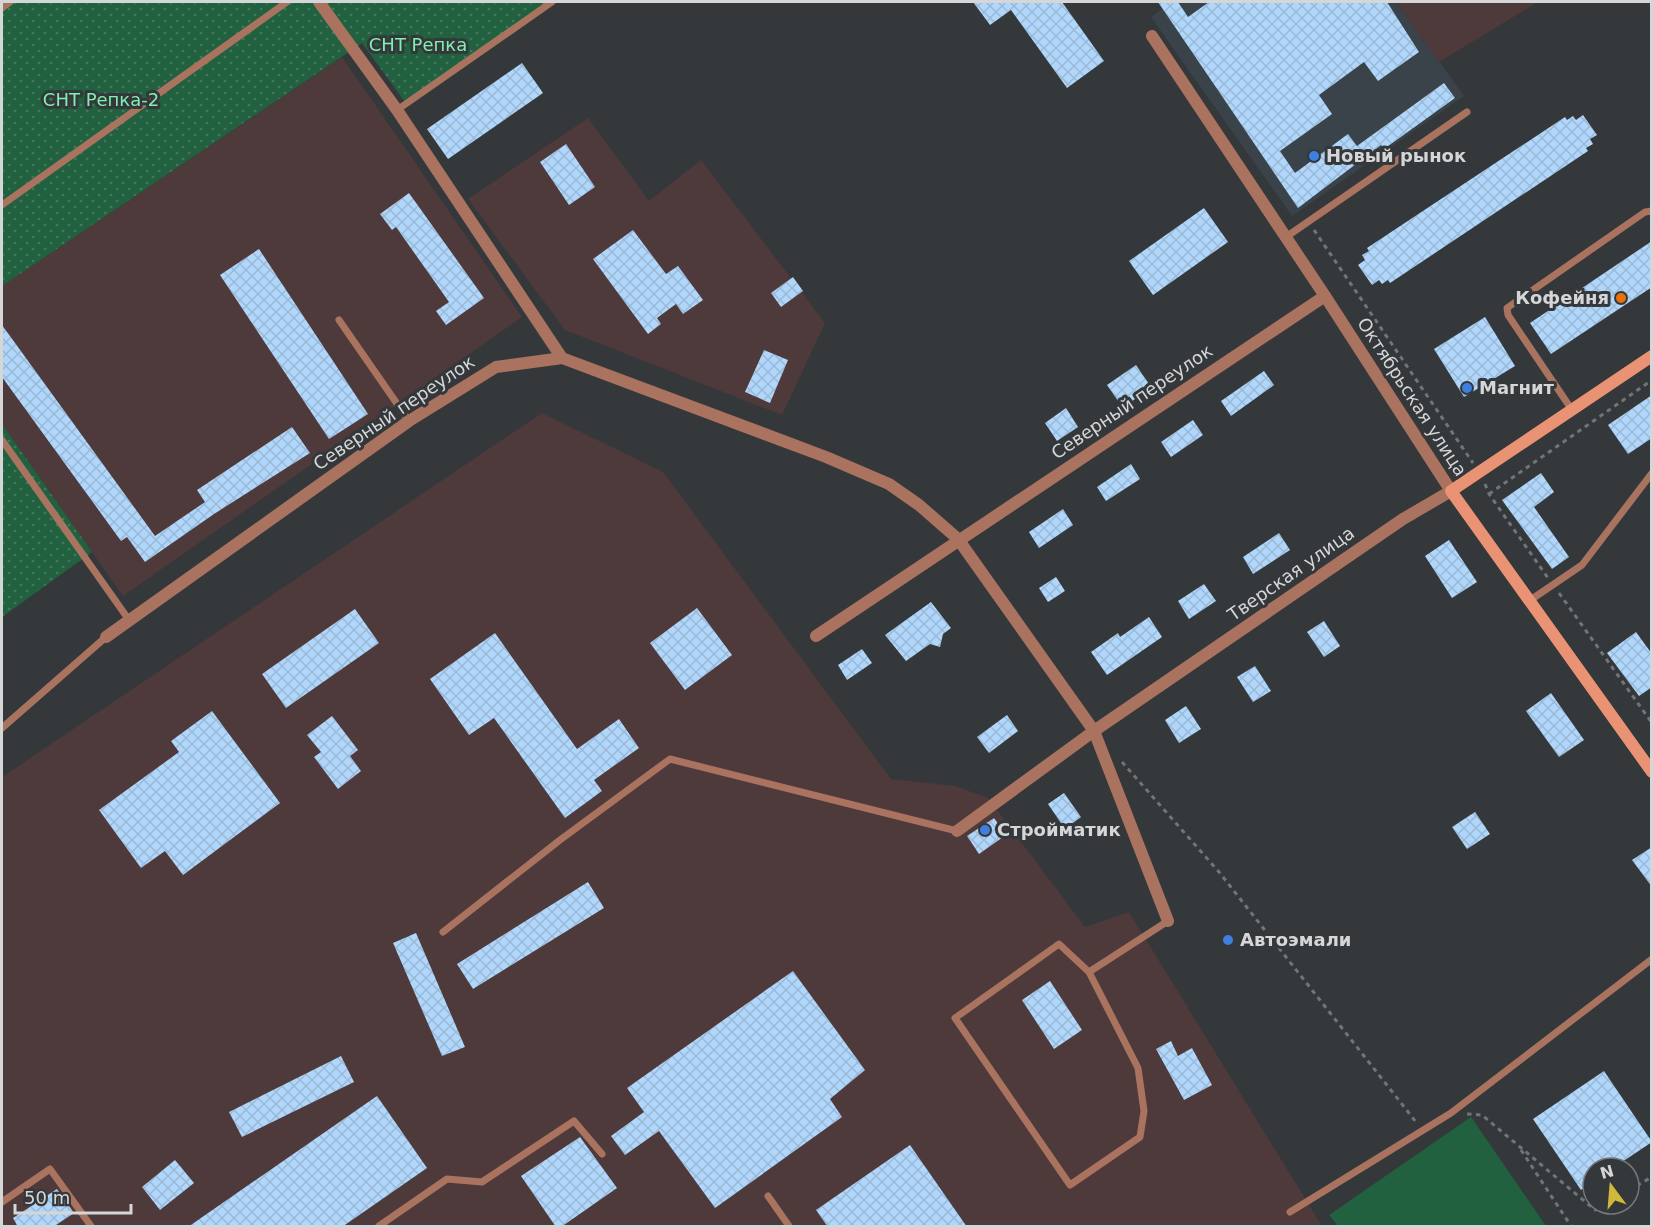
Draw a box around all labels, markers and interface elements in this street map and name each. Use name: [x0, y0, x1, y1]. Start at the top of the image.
park label: СНТ Репка: [369, 34, 467, 55]
park label: СНТ Репка-2: [43, 89, 159, 110]
place label: Новый рынок: [1326, 145, 1466, 166]
marker: Новый рынок: [1307, 149, 1321, 163]
place label: Кофейня: [1515, 287, 1609, 308]
marker: Кофейня: [1614, 291, 1628, 305]
street label: Октябрьская улица: [1353, 313, 1472, 480]
street label: Северный переулок: [1047, 340, 1216, 463]
street label: Северный переулок: [309, 351, 478, 474]
place label: Магнит: [1479, 377, 1555, 398]
marker: Магнит: [1460, 381, 1474, 395]
street label: Тверская улица: [1223, 522, 1358, 626]
place label: Стройматик: [997, 819, 1121, 840]
marker: Стройматик: [978, 823, 992, 837]
place label: Автоэмали: [1240, 929, 1351, 950]
marker: Автоэмали: [1221, 933, 1235, 947]
north arrow: [1581, 1156, 1641, 1216]
text: N: [1598, 1161, 1616, 1183]
scale bar: [15, 1177, 130, 1215]
text: 50 m: [24, 1187, 70, 1208]

